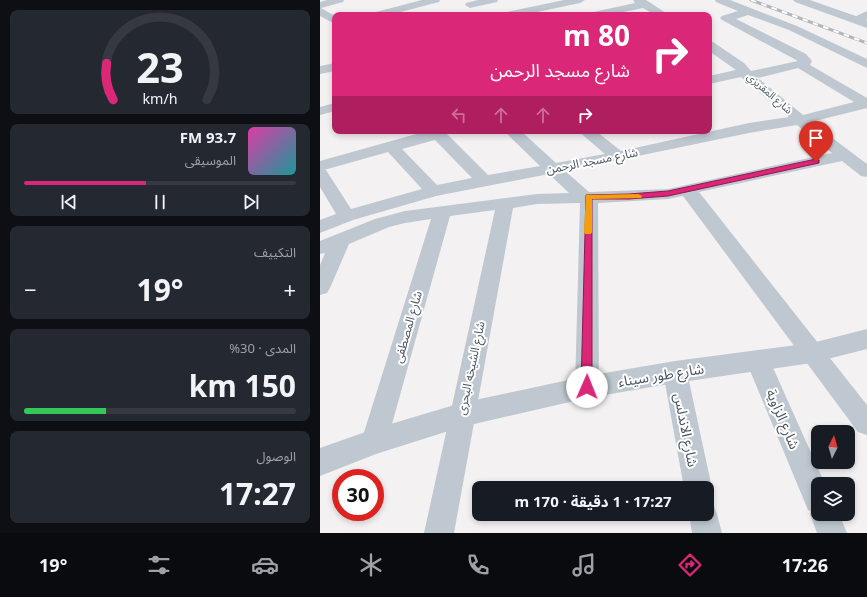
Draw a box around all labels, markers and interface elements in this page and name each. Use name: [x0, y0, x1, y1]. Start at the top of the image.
text: 80 m: [563, 16, 630, 54]
icon: right: [644, 28, 696, 80]
text: 23: [136, 39, 184, 95]
text: شارع مسجد الرحمن: [490, 58, 630, 82]
street label: شارع المقريزي: [743, 69, 796, 118]
text: km/h: [142, 89, 178, 108]
icon: left: [448, 104, 470, 126]
icon: ahead: [490, 104, 512, 126]
icon: ahead: [532, 104, 554, 126]
icon: right: [574, 104, 596, 126]
pin: [799, 121, 833, 162]
text: 93.7 FM: [180, 127, 236, 147]
icon: arrive: [805, 127, 827, 149]
street label: شارع مسجد الرحمن: [545, 143, 639, 179]
text: الموسيقى: [185, 151, 236, 169]
icon: previous: [58, 191, 80, 213]
icon: pause: [149, 191, 171, 213]
icon: next: [240, 191, 262, 213]
text: التكييف: [254, 243, 296, 261]
text: 19°: [136, 269, 184, 310]
text: −: [24, 274, 37, 304]
text: +: [283, 274, 296, 304]
street label: شارع المصطفى: [389, 289, 427, 365]
street label: شارع الشيخه البحرى: [452, 319, 490, 417]
text: المدى · 30%: [229, 339, 296, 357]
street label: شارع طور سيناء: [617, 358, 706, 393]
text: 150 km: [189, 365, 296, 406]
position arrow: [566, 366, 608, 408]
street label: شارع الزاوية: [760, 386, 805, 453]
street label: شارع الاندلس: [668, 391, 703, 469]
north arrow: [811, 425, 855, 469]
map controls: [811, 425, 855, 521]
text: الوصول: [256, 447, 296, 465]
speed limit sign: 30: [332, 469, 384, 521]
text: 17:27: [219, 473, 296, 514]
button: layers: [811, 477, 855, 521]
text: 17:27 · 1 دقيقة · 170 m: [514, 491, 672, 511]
icon: filters: [145, 551, 173, 579]
icon: car: [251, 551, 279, 579]
icon: climate: [357, 551, 385, 579]
icon: phone: [464, 551, 492, 579]
icon: music: [570, 551, 598, 579]
icon: directions: [676, 551, 704, 579]
text: 19°: [39, 553, 67, 577]
text: 17:26: [782, 553, 828, 577]

